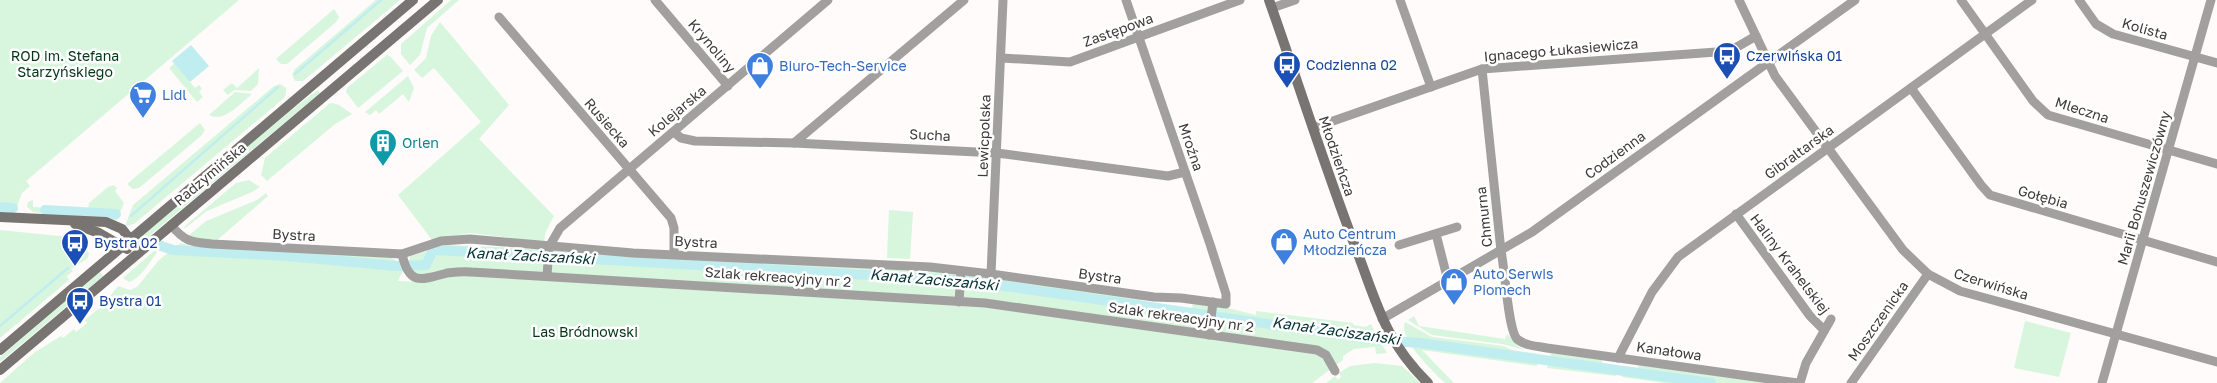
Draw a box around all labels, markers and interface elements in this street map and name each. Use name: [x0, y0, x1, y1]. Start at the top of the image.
street label: Zastępowa: [1080, 9, 1155, 50]
street label: Kolista: [2120, 14, 2170, 43]
street label: Krynoliny: [685, 15, 740, 76]
street label: Ignacego Łukasiewicza: [1483, 34, 1639, 65]
bus stop icon: Czerwińska 01: [1712, 41, 1742, 80]
park label: ROD im. Stefana Starzyńskiego: [11, 47, 119, 80]
place label: Czerwińska 01: [1746, 47, 1842, 64]
bus stop icon: Codzienna 02: [1272, 50, 1302, 89]
shop icon: Biuro-Tech-Service: [745, 51, 775, 90]
place label: Codzienna 02: [1306, 56, 1397, 73]
place label: Biuro-Tech-Service: [779, 57, 907, 74]
supermarket icon: Lidl: [128, 80, 158, 119]
street label: Kolejarska: [644, 81, 709, 140]
place label: Lidl: [162, 86, 187, 103]
street label: Mleczna: [2053, 93, 2111, 126]
street label: Rusiecka: [581, 94, 634, 151]
street label: Lewicpolska: [974, 94, 993, 178]
street label: Marii Bohuszewiczówny: [2113, 109, 2174, 267]
street label: Młodzieńcza: [1316, 113, 1359, 198]
street label: Mroźna: [1175, 121, 1208, 173]
street label: Gibraltarska: [1761, 121, 1837, 182]
street label: Sucha: [909, 125, 951, 144]
street label: Codzienna: [1581, 127, 1648, 182]
building icon: Orlen: [368, 128, 398, 167]
place label: Orlen: [402, 134, 439, 151]
street label: Radzymińska: [170, 139, 249, 209]
street label: Gołębia: [2016, 181, 2070, 212]
street label: Chmurna: [1472, 186, 1495, 248]
street label: Haliny Krahelskiej: [1747, 210, 1834, 317]
street label: Bystra: [272, 225, 316, 244]
place label: Auto Centrum Młodzieńcza: [1303, 225, 1396, 258]
shop icon: Auto Centrum Młodzieńcza: [1269, 227, 1299, 266]
bus stop icon: Bystra 02: [60, 228, 90, 267]
street label: Bystra: [674, 232, 718, 251]
place label: Bystra 02: [94, 234, 158, 251]
water label: Kanał Zaciszański: [465, 243, 597, 267]
street label: Szlak rekreacyjny nr 2: [704, 263, 852, 290]
water label: Kanał Zaciszański: [869, 264, 1001, 294]
street label: Bystra: [1077, 264, 1123, 287]
street label: Czerwińska: [1952, 264, 2031, 303]
place label: Auto Serwis Piomech: [1473, 265, 1553, 298]
shop icon: Auto Serwis Piomech: [1439, 267, 1469, 306]
street label: Moszczenicka: [1844, 278, 1911, 364]
bus stop icon: Bystra 01: [65, 286, 95, 325]
place label: Bystra 01: [99, 292, 162, 309]
street label: Szlak rekreacyjny nr 2: [1107, 298, 1255, 335]
water label: Kanał Zaciszański: [1271, 312, 1403, 348]
park label: Las Bródnowski: [532, 323, 638, 340]
street label: Kanałowa: [1635, 338, 1703, 364]

